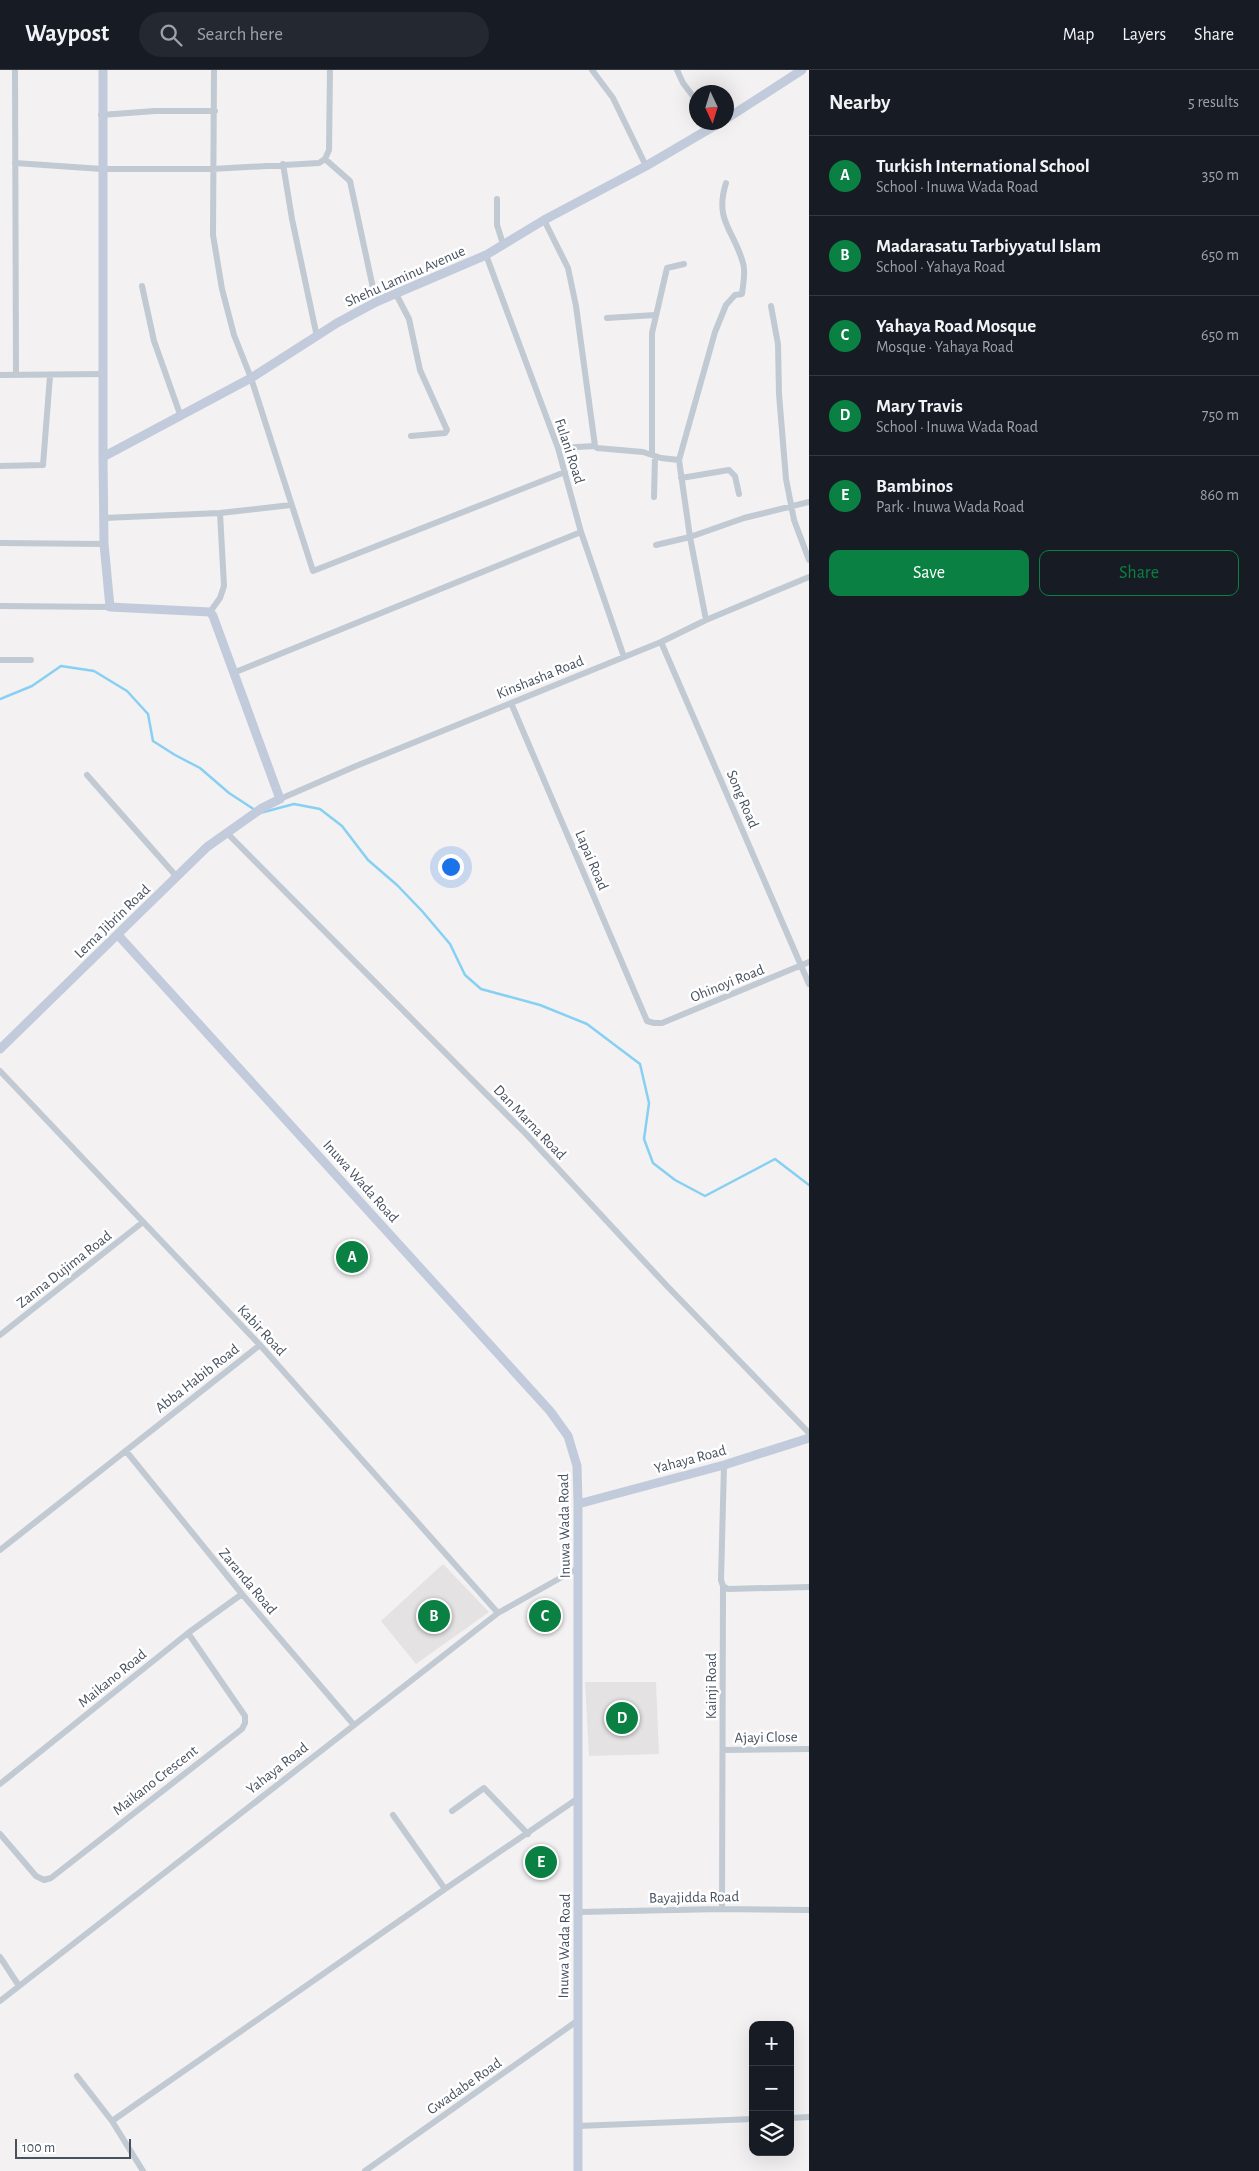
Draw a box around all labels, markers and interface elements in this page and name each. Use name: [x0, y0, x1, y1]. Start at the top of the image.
search box: [139, 12, 489, 57]
icon: search: [157, 21, 185, 49]
text: Waypost: [25, 22, 109, 46]
text: Search here: [197, 25, 283, 44]
text: Map: [1063, 26, 1094, 44]
text: Layers: [1122, 26, 1166, 44]
text: Share: [1194, 26, 1234, 44]
north arrow: [689, 85, 734, 130]
text: Nearby: [829, 92, 890, 113]
text: 5 results: [1188, 94, 1239, 110]
text: Turkish International School: [876, 157, 1090, 176]
text: A: [840, 167, 850, 183]
text: 350 m: [1202, 167, 1239, 183]
text: School · Inuwa Wada Road: [876, 179, 1038, 195]
text: Madarasatu Tarbiyyatul Islam: [876, 237, 1101, 256]
street label: Shehu Laminu Avenue: [343, 243, 468, 310]
text: B: [840, 247, 850, 263]
text: 650 m: [1201, 247, 1239, 263]
text: School · Yahaya Road: [876, 259, 1005, 275]
text: Yahaya Road Mosque: [876, 317, 1036, 336]
text: C: [841, 327, 849, 343]
text: 650 m: [1201, 327, 1239, 343]
text: Mosque · Yahaya Road: [876, 339, 1013, 355]
text: Mary Travis: [876, 397, 963, 416]
text: D: [840, 407, 850, 423]
text: 750 m: [1202, 407, 1239, 423]
street label: Fulani Road: [552, 417, 587, 486]
text: School · Inuwa Wada Road: [876, 419, 1038, 435]
text: Bambinos: [876, 477, 953, 496]
text: E: [841, 487, 849, 503]
text: 860 m: [1200, 487, 1239, 503]
text: Park · Inuwa Wada Road: [876, 499, 1024, 515]
button: Save: [829, 550, 1029, 596]
button: Share: [1039, 550, 1239, 596]
street label: Kinshasha Road: [495, 653, 586, 702]
street label: Song Road: [724, 768, 762, 831]
street label: Lapai Road: [572, 828, 611, 893]
your location: [438, 854, 464, 880]
street label: Lema Jibrin Road: [72, 882, 153, 961]
street label: Ohinoyi Road: [688, 962, 766, 1005]
street label: Dan Marna Road: [491, 1082, 569, 1163]
street label: Inuwa Wada Road: [320, 1137, 401, 1225]
street label: Zanna Dujima Road: [14, 1228, 115, 1311]
pin: A: [336, 1238, 368, 1276]
street label: Kabir Road: [235, 1302, 289, 1359]
street label: Abba Habib Road: [153, 1341, 242, 1416]
street label: Yahaya Road: [653, 1443, 728, 1476]
street label: Inuwa Wada Road: [556, 1473, 573, 1579]
street label: Zaranda Road: [216, 1545, 280, 1617]
pin: B: [418, 1597, 450, 1635]
pin: C: [529, 1597, 561, 1635]
street label: Maikano Road: [75, 1646, 149, 1710]
street label: Kainji Road: [704, 1653, 719, 1719]
pin: D: [606, 1699, 638, 1737]
street label: Ajayi Close: [734, 1729, 798, 1746]
street label: Yahaya Road: [244, 1740, 311, 1797]
street label: Maikano Crescent: [110, 1743, 201, 1818]
pin: E: [525, 1843, 557, 1881]
street label: Bayajidda Road: [649, 1889, 739, 1906]
street label: Inuwa Wada Road: [556, 1893, 573, 1999]
map controls: [749, 2021, 794, 2156]
button: +: [749, 2021, 794, 2066]
street label: Gwadabe Road: [424, 2055, 504, 2118]
button: −: [749, 2066, 794, 2111]
button: layers: [749, 2111, 794, 2156]
scale bar: [15, 2136, 131, 2159]
text: 100 m: [22, 2141, 55, 2155]

